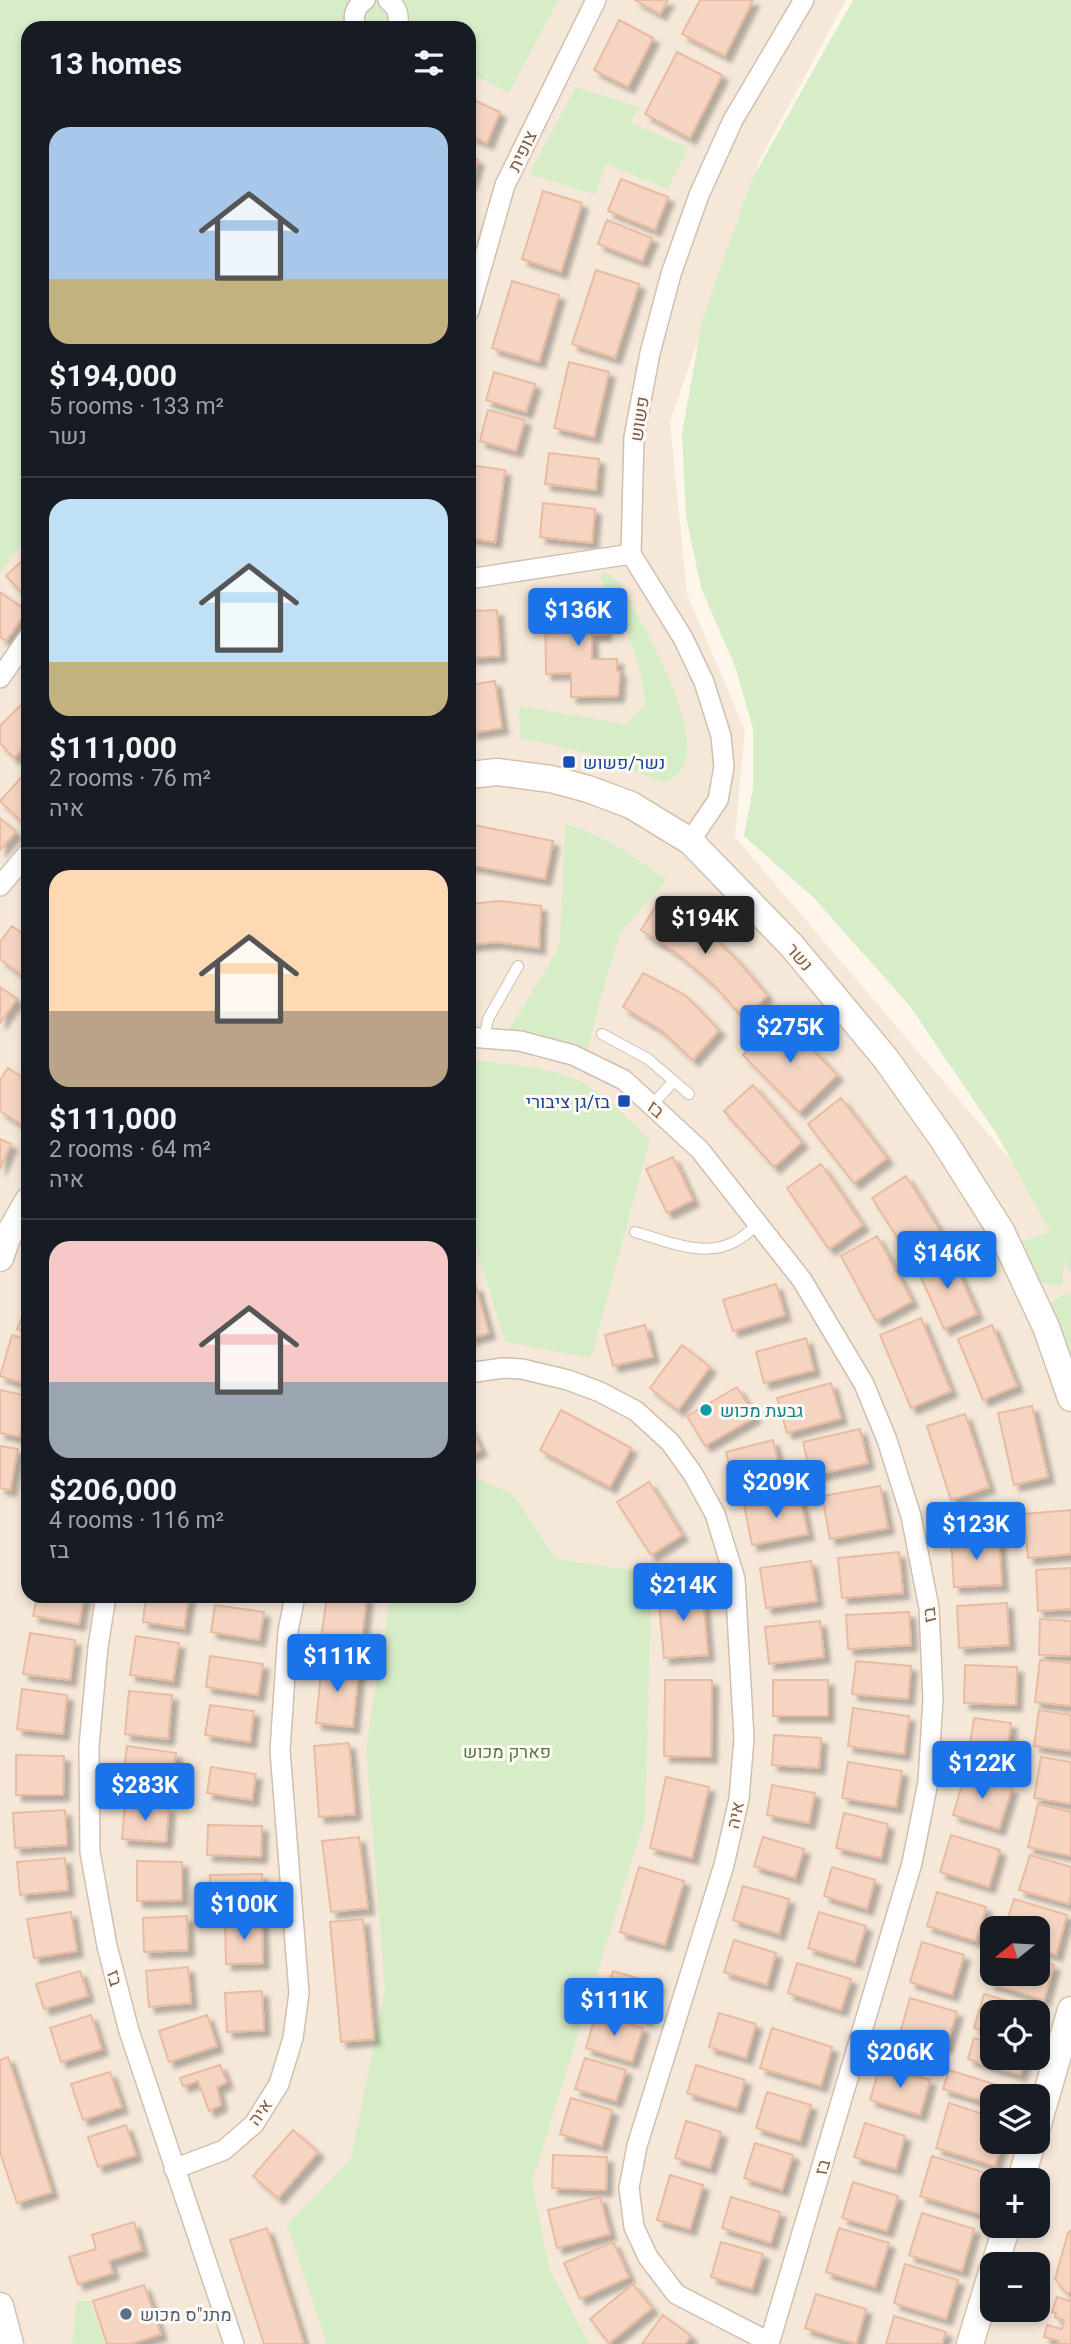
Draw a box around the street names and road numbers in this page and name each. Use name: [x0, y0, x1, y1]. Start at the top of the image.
street label: צופית: [503, 127, 541, 175]
street label: פשוש: [625, 395, 653, 443]
street label: נשר: [782, 939, 818, 975]
street label: בז: [643, 1096, 669, 1122]
street label: בז: [918, 1606, 940, 1624]
street label: איה: [722, 1799, 748, 1831]
street label: בז: [103, 1968, 127, 1989]
street label: איה: [243, 2095, 277, 2129]
street label: בז: [810, 2156, 835, 2178]

